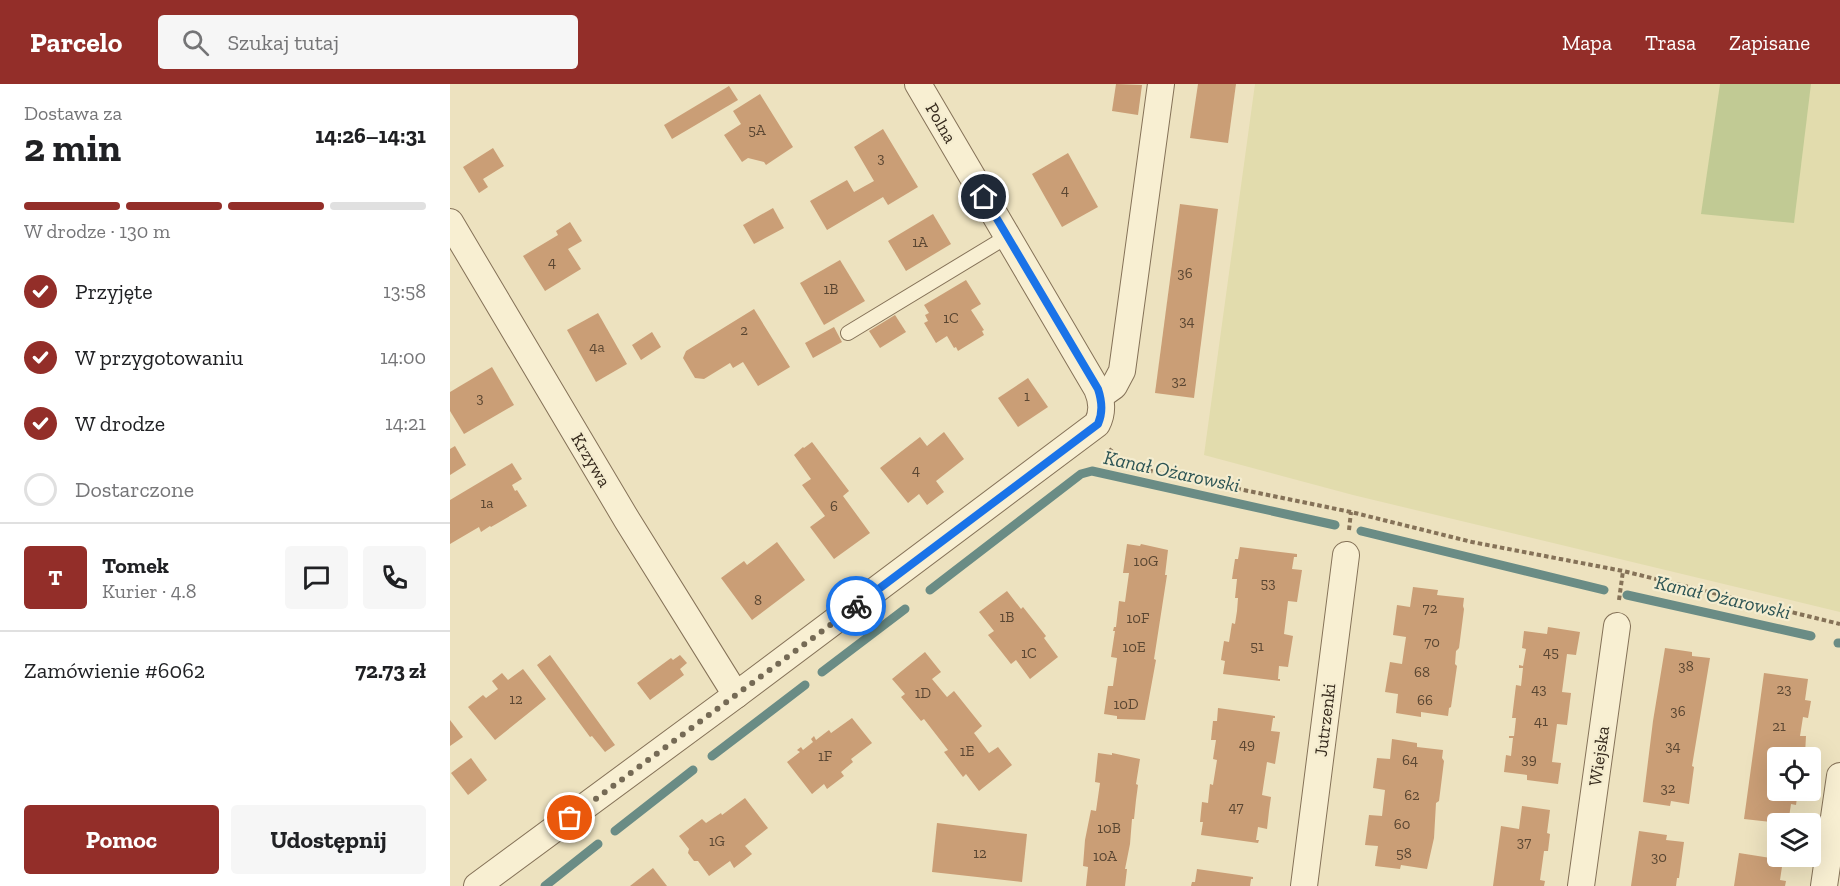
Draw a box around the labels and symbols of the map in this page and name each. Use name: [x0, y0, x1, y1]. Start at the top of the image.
street label: Polna: [921, 99, 961, 147]
house number: 5A: [748, 121, 766, 139]
house number: 3: [877, 149, 885, 167]
pin: [958, 171, 1009, 222]
house number: 4: [1061, 181, 1069, 199]
house number: 1A: [912, 233, 928, 251]
house number: 4: [548, 253, 556, 271]
house number: 36: [1177, 264, 1193, 282]
house number: 1B: [824, 280, 838, 298]
house number: 1C: [943, 309, 959, 327]
house number: 34: [1179, 312, 1195, 330]
house number: 2: [740, 321, 748, 339]
house number: 4a: [589, 338, 605, 356]
house number: 32: [1171, 372, 1187, 390]
house number: 1: [1024, 387, 1030, 405]
house number: 3: [476, 389, 484, 407]
street label: Krzywa: [566, 429, 616, 491]
water label: Kanał Ożarowski: [1102, 445, 1242, 497]
house number: 4: [912, 461, 920, 479]
house number: 1a: [480, 494, 494, 512]
house number: 6: [830, 497, 838, 515]
house number: 10G: [1134, 552, 1158, 570]
water label: Kanał Ożarowski: [1653, 570, 1793, 624]
house number: 53: [1260, 574, 1276, 592]
courier: [826, 576, 886, 636]
house number: 8: [754, 591, 762, 609]
house number: 72: [1423, 599, 1438, 617]
house number: 1B: [1000, 608, 1014, 626]
house number: 10F: [1127, 609, 1150, 627]
house number: 70: [1424, 633, 1440, 651]
house number: 51: [1250, 637, 1264, 655]
house number: 10E: [1122, 638, 1146, 656]
house number: 45: [1543, 643, 1559, 661]
house number: 1C: [1021, 644, 1037, 662]
house number: 38: [1678, 657, 1694, 675]
house number: 68: [1414, 663, 1430, 681]
house number: 43: [1531, 680, 1547, 698]
house number: 23: [1776, 680, 1792, 698]
street label: Jutrzenki: [1310, 682, 1340, 758]
house number: 1D: [915, 684, 931, 702]
house number: 12: [509, 690, 523, 708]
house number: 66: [1417, 691, 1433, 709]
house number: 10D: [1114, 695, 1139, 713]
house number: 36: [1670, 702, 1686, 720]
house number: 41: [1534, 712, 1548, 730]
house number: 21: [1772, 717, 1786, 735]
street label: Wiejska: [1584, 724, 1614, 787]
house number: 49: [1239, 735, 1255, 753]
house number: 34: [1665, 737, 1681, 755]
house number: 1E: [960, 742, 974, 760]
house number: 1F: [818, 747, 833, 765]
house number: 39: [1521, 750, 1537, 768]
house number: 64: [1402, 751, 1418, 769]
house number: 32: [1660, 779, 1676, 797]
house number: 62: [1404, 786, 1420, 804]
pin: [544, 792, 595, 843]
house number: 47: [1229, 798, 1243, 816]
house number: 60: [1394, 815, 1410, 833]
house number: 10B: [1097, 819, 1121, 837]
house number: 1G: [709, 832, 725, 850]
house number: 37: [1517, 833, 1531, 851]
house number: 12: [973, 844, 987, 862]
house number: 58: [1396, 844, 1412, 862]
house number: 10A: [1093, 847, 1117, 865]
house number: 30: [1651, 848, 1667, 866]

